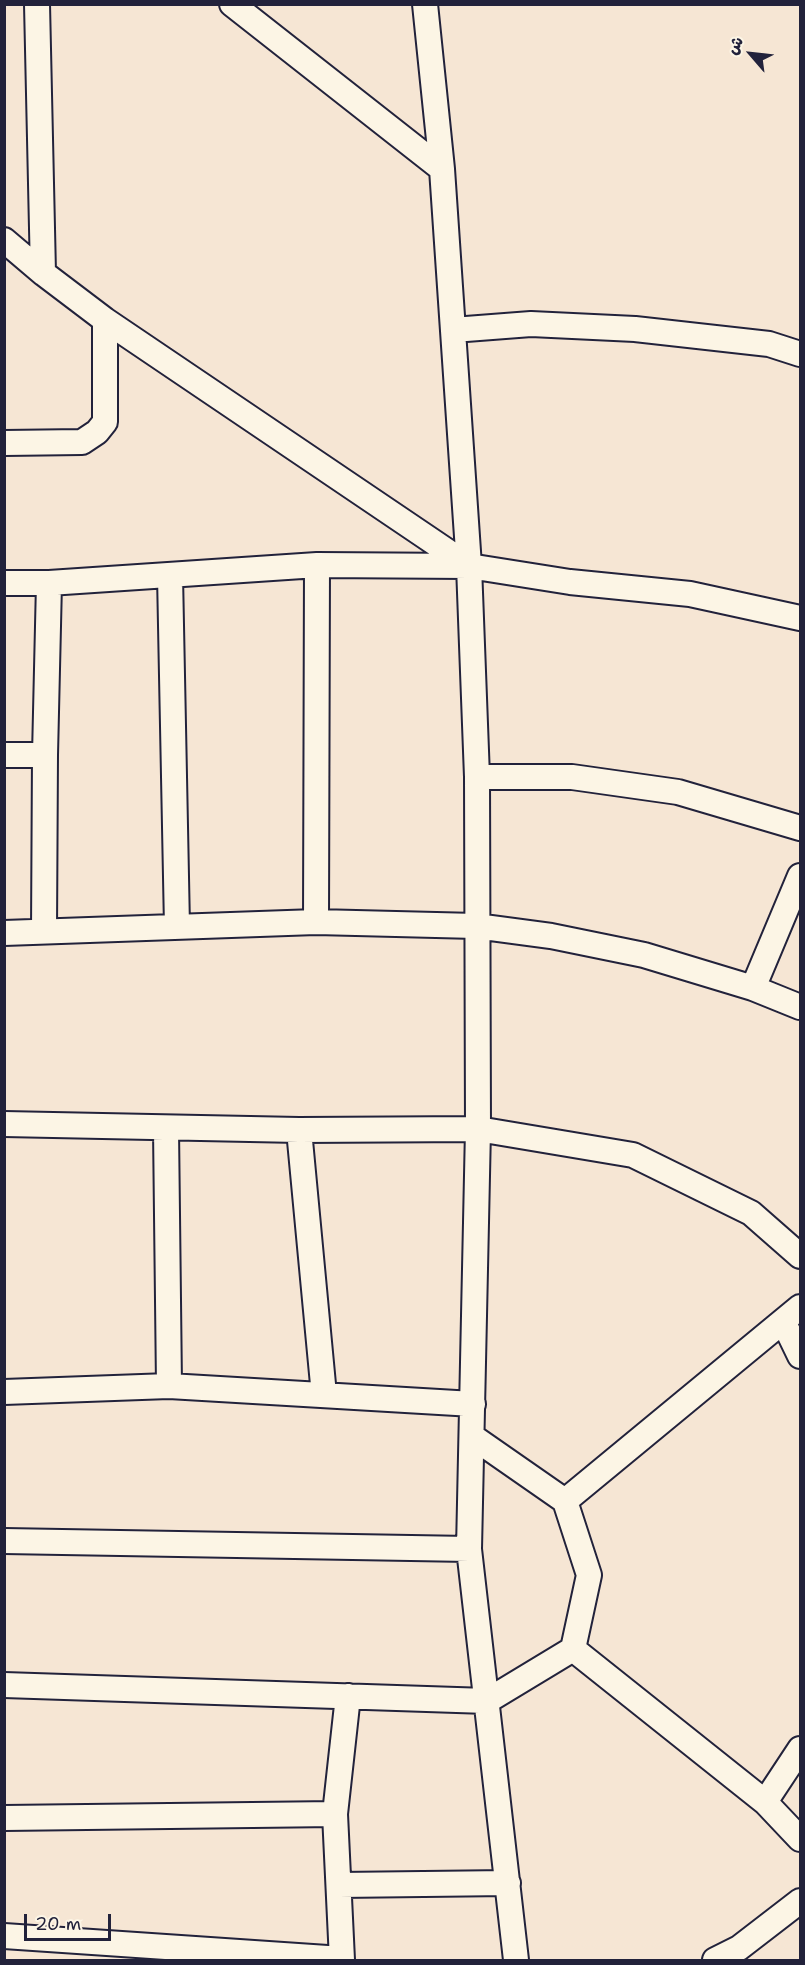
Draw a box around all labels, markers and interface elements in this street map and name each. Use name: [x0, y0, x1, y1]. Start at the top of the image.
north arrow: [721, 24, 781, 84]
text: ش: [721, 33, 748, 58]
scale bar: [27, 1902, 114, 1940]
text: 20 m: [35, 1912, 81, 1936]

